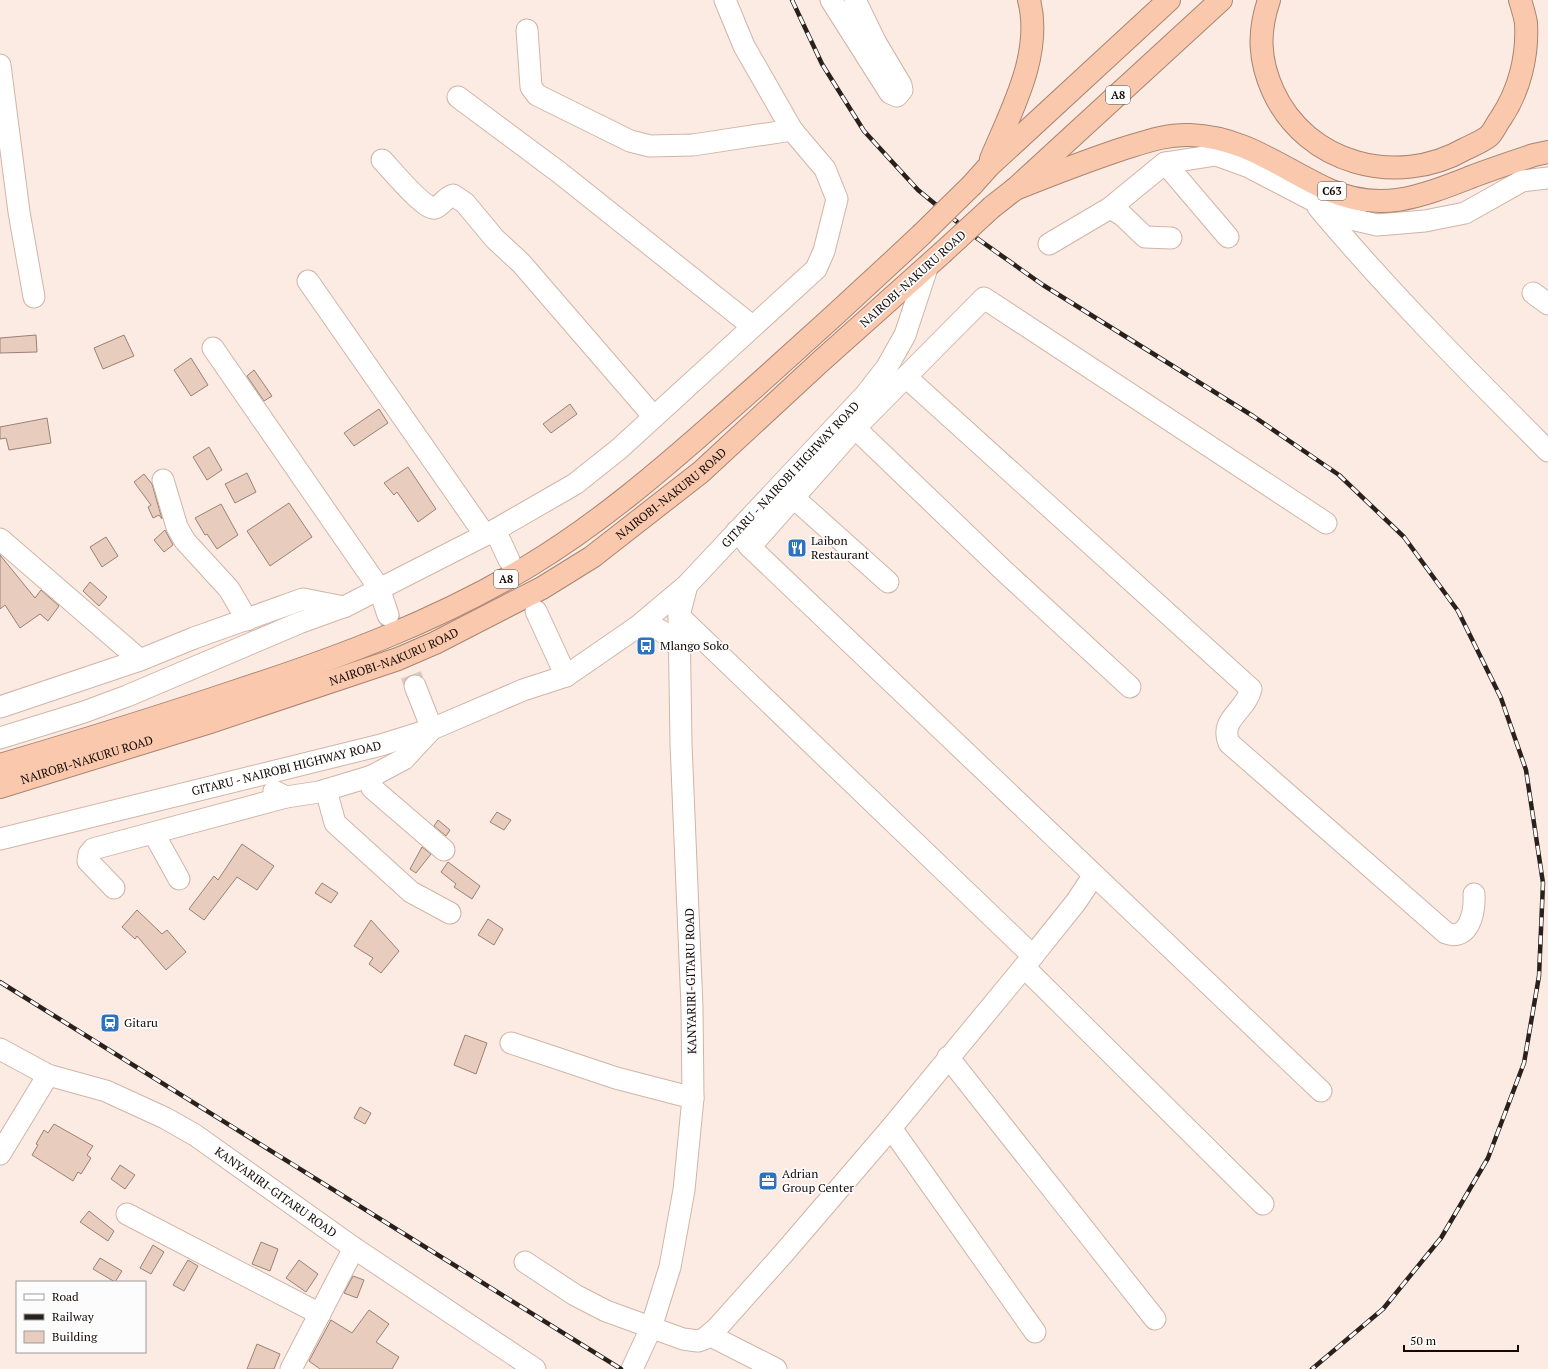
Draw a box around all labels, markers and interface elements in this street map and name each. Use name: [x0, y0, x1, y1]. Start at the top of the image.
road number: A8: [1106, 86, 1130, 104]
road number: C63: [1318, 182, 1346, 200]
street label: NAIROBI-NAKURU ROAD: [856, 227, 969, 330]
street label: GITARU - NAIROBI HIGHWAY ROAD: [718, 398, 862, 550]
street label: NAIROBI-NAKURU ROAD: [613, 444, 729, 543]
place label: Laibon Restaurant: [811, 533, 870, 562]
restaurant icon: Laibon Restaurant: [786, 537, 808, 559]
road number: A8: [494, 570, 518, 588]
street label: NAIROBI-NAKURU ROAD: [327, 624, 461, 689]
bus stop icon: Mlango Soko: [635, 635, 657, 657]
place label: Mlango Soko: [660, 638, 729, 653]
street label: NAIROBI-NAKURU ROAD: [19, 732, 155, 787]
street label: GITARU - NAIROBI HIGHWAY ROAD: [190, 737, 383, 798]
street label: KANYARIRI-GITARU ROAD: [682, 908, 699, 1054]
station icon: Gitaru: [99, 1012, 121, 1034]
place label: Gitaru: [124, 1015, 158, 1030]
street label: KANYARIRI-GITARU ROAD: [212, 1143, 340, 1240]
place label: Adrian Group Center: [782, 1166, 854, 1195]
office icon: Adrian Group Center: [757, 1170, 779, 1192]
legend: [16, 1281, 146, 1353]
text: Road: [52, 1289, 79, 1304]
text: Railway: [52, 1309, 95, 1324]
scale bar: [1404, 1327, 1518, 1353]
text: Building: [52, 1329, 98, 1344]
text: 50 m: [1410, 1333, 1437, 1348]

